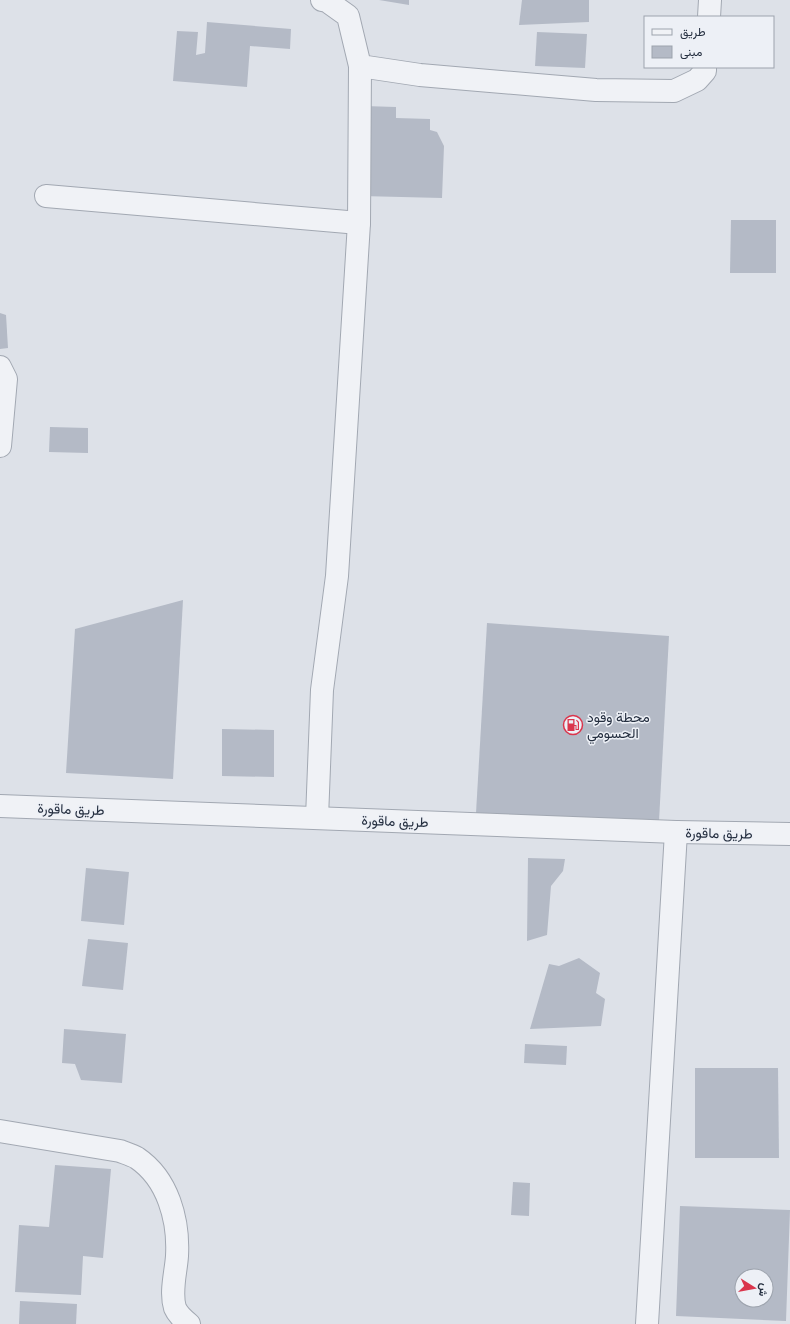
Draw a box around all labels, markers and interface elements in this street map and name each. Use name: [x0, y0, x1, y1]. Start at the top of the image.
legend: [644, 16, 774, 68]
text: طريق: [680, 25, 706, 40]
text: مبنى: [680, 45, 702, 60]
place label: محطة وقود الحسومي: [587, 709, 650, 745]
fuel station icon: محطة وقود الحسومي: [562, 714, 584, 736]
street label: طريق ماقورة: [37, 800, 105, 819]
street label: طريق ماقورة: [361, 812, 429, 831]
street label: طريق ماقورة: [685, 824, 753, 843]
north arrow: [734, 1268, 774, 1308]
text: ش: [756, 1282, 771, 1298]

